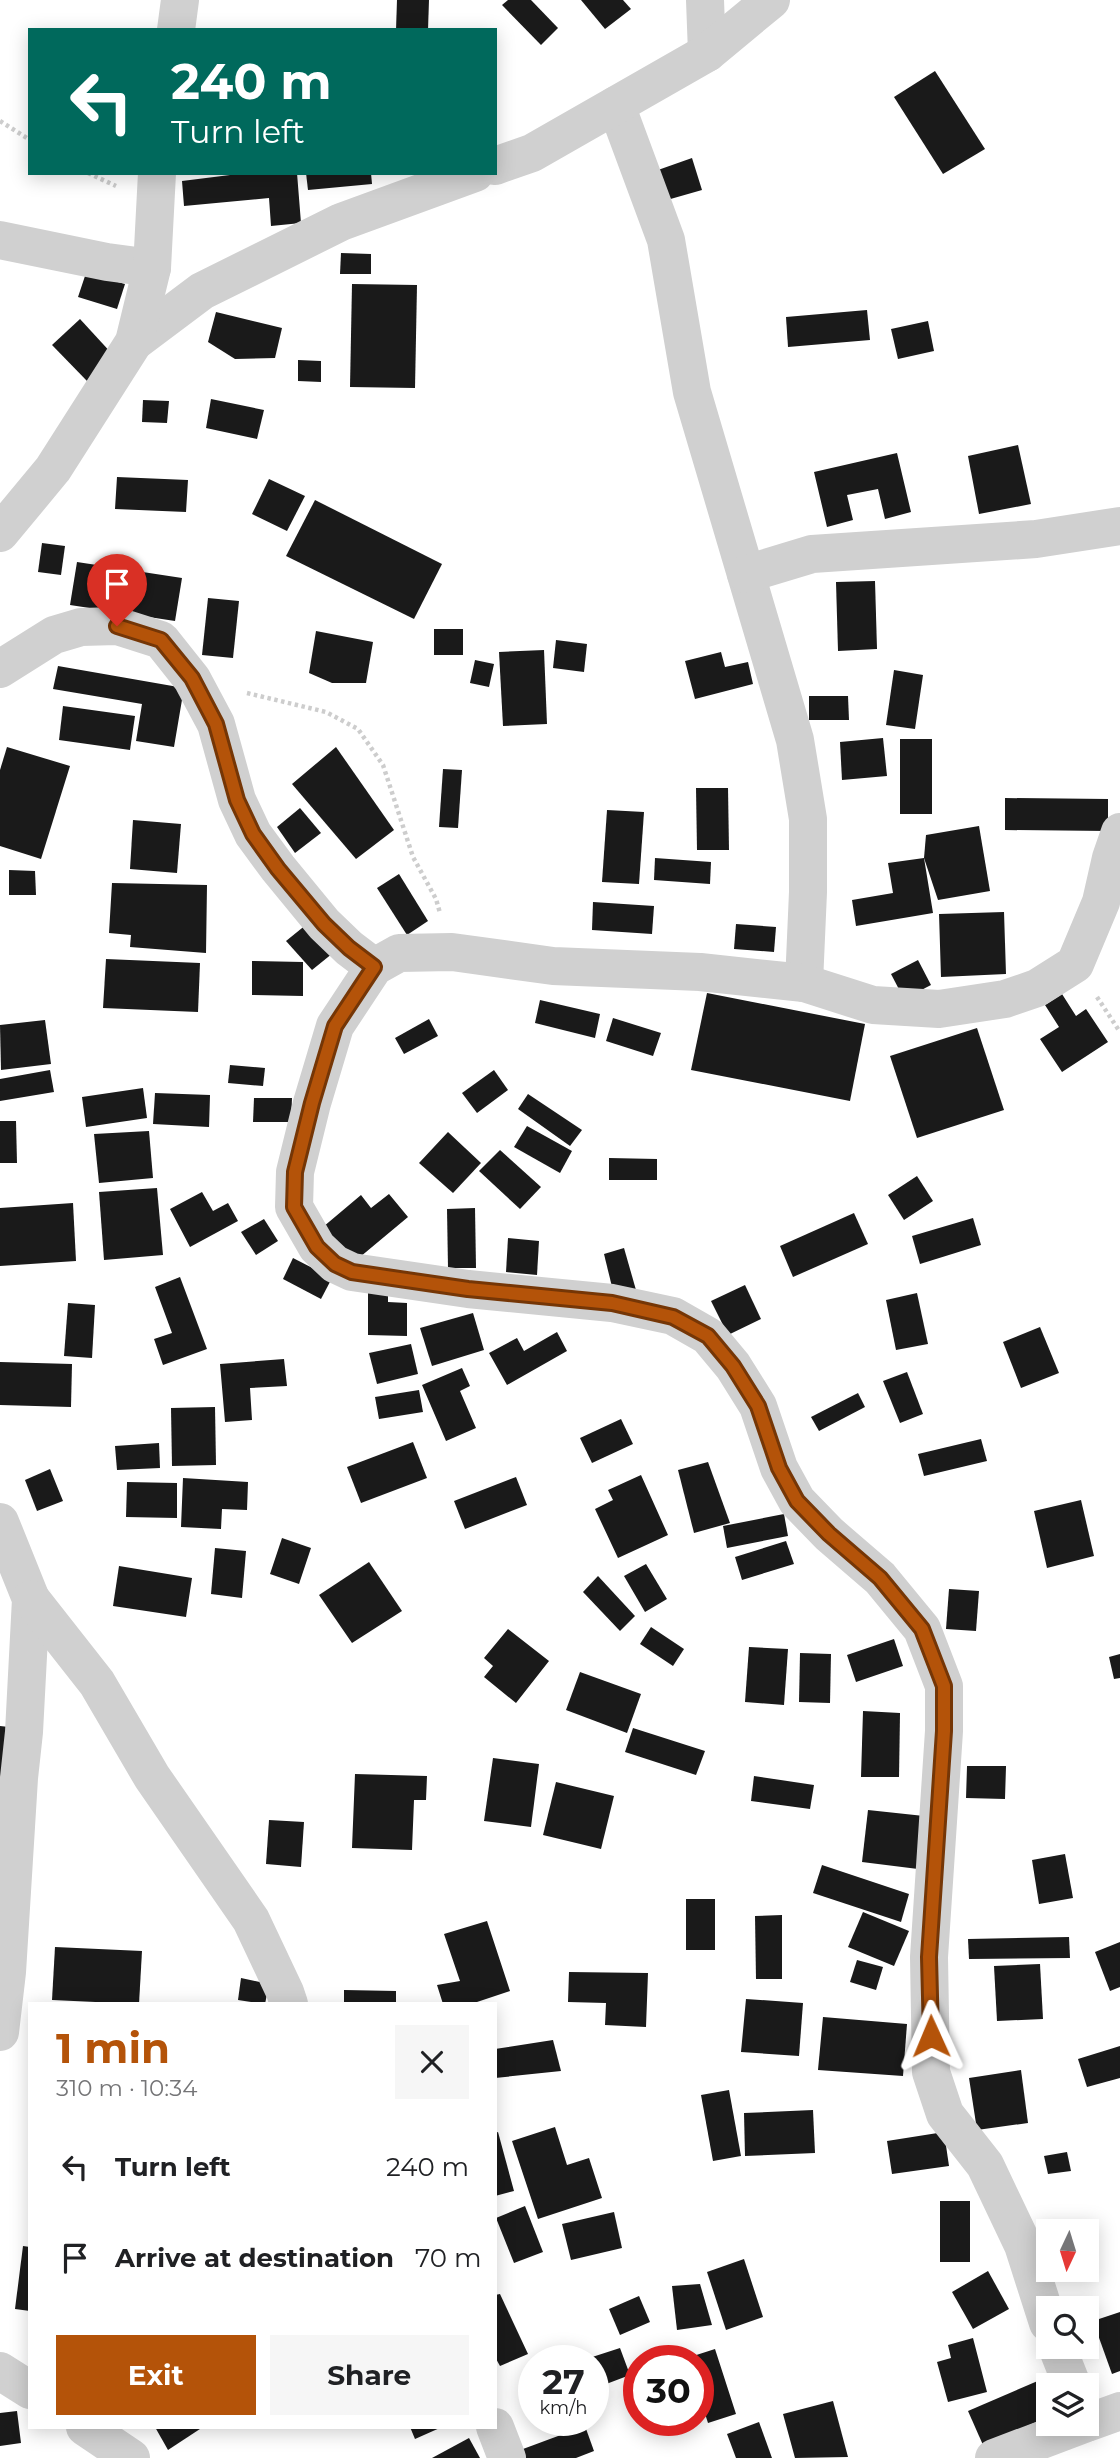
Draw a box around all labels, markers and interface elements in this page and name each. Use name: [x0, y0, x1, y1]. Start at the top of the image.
text: 240 m: [171, 52, 332, 111]
icon: left: [56, 56, 147, 147]
text: Turn left: [171, 112, 305, 151]
pin: [87, 554, 147, 626]
icon: arrive: [98, 565, 136, 603]
position arrow: [894, 1999, 968, 2073]
text: 1 min: [56, 2022, 170, 2074]
button: close: [395, 2025, 469, 2099]
text: 310 m · 10:34: [56, 2074, 197, 2102]
icon: left: [56, 2148, 94, 2186]
text: Turn left: [115, 2151, 231, 2183]
text: 240 m: [386, 2151, 469, 2183]
north arrow: [1036, 2219, 1099, 2282]
map controls: [1036, 2219, 1099, 2436]
icon: arrive: [56, 2239, 94, 2277]
text: Arrive at destination: [115, 2242, 394, 2274]
text: 70 m: [415, 2242, 481, 2274]
button: search: [1036, 2296, 1099, 2359]
button: Exit: [56, 2335, 256, 2415]
button: Share: [270, 2335, 469, 2415]
speed limit sign: 30: [623, 2345, 714, 2436]
text: 27: [542, 2360, 585, 2403]
button: layers: [1036, 2373, 1099, 2436]
text: km/h: [539, 2397, 588, 2419]

